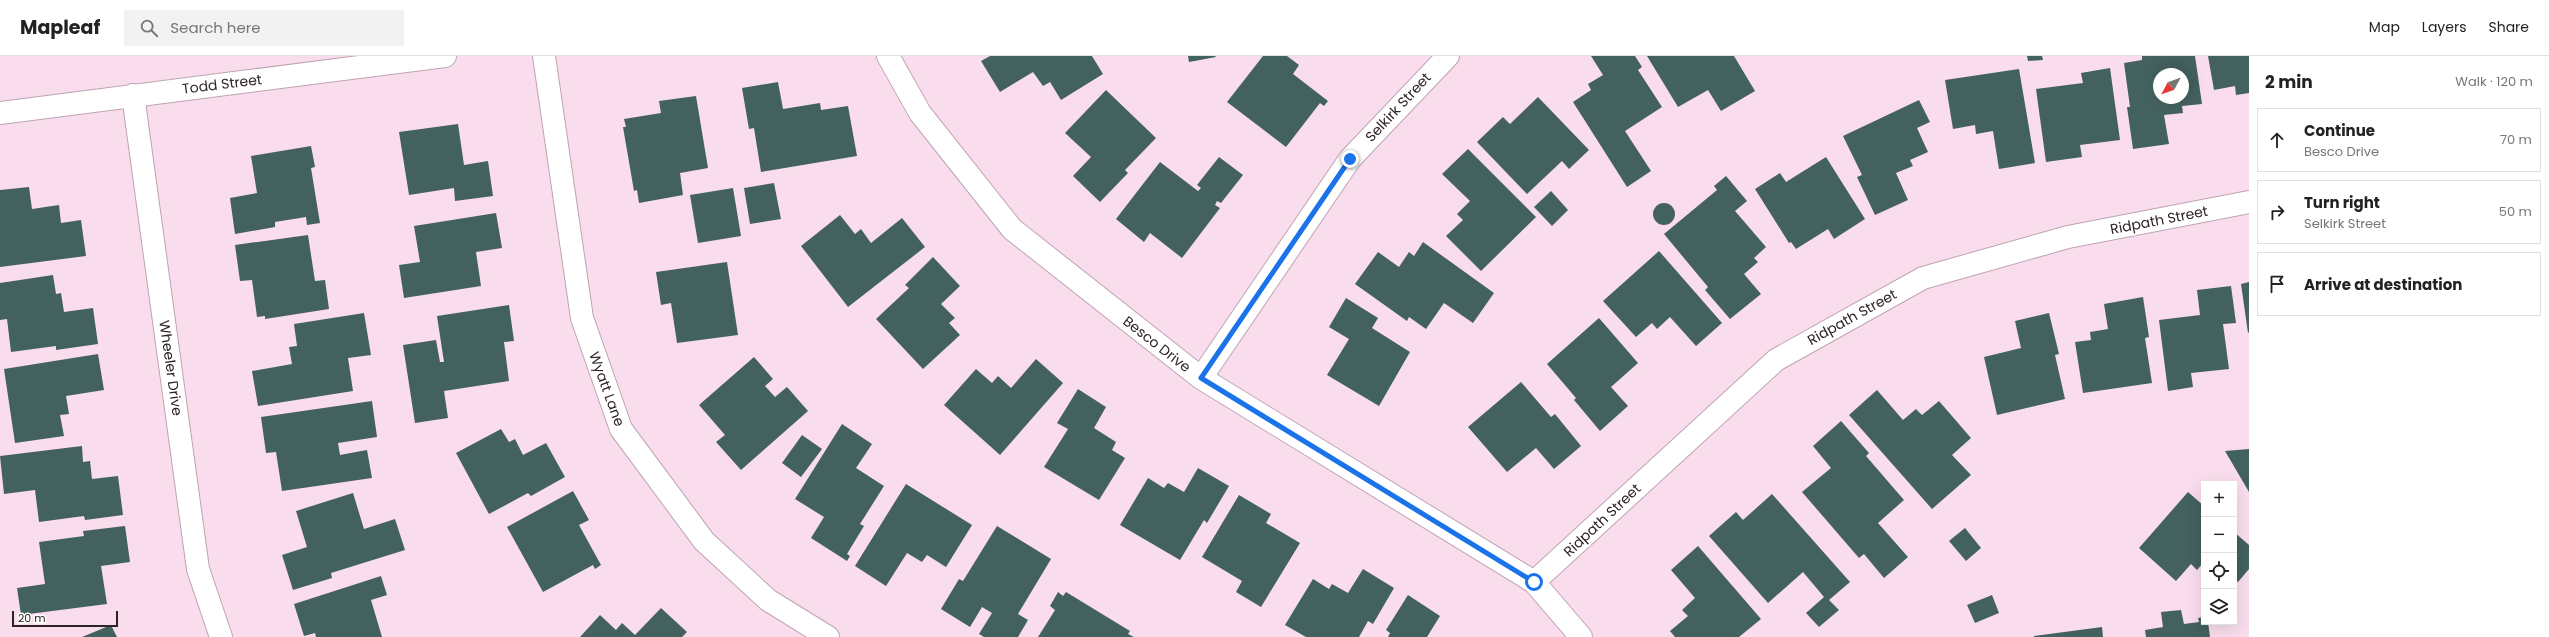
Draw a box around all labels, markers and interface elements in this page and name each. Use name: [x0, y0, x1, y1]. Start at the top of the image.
search box: [124, 10, 404, 46]
text: Mapleaf: [20, 14, 100, 41]
icon: search: [138, 17, 160, 39]
text: Search here: [170, 17, 261, 38]
text: Map: [2369, 17, 2400, 37]
text: Layers: [2422, 17, 2466, 37]
text: Share: [2488, 17, 2529, 37]
street label: Selkirk Street: [1361, 68, 1435, 146]
north arrow: [2153, 68, 2189, 104]
street label: Todd Street: [181, 69, 263, 99]
text: 2 min: [2265, 70, 2313, 94]
text: Walk · 120 m: [2455, 72, 2533, 91]
text: Continue: [2304, 120, 2375, 141]
icon: ahead: [2266, 129, 2288, 151]
text: 70 m: [2500, 130, 2532, 149]
text: Besco Drive: [2304, 142, 2379, 161]
route end: [1341, 150, 1359, 168]
text: Turn right: [2304, 192, 2380, 213]
street label: Ridpath Street: [2108, 201, 2210, 239]
icon: right: [2266, 201, 2288, 223]
text: 50 m: [2499, 202, 2532, 221]
text: Selkirk Street: [2304, 214, 2386, 233]
icon: arrive: [2266, 273, 2288, 295]
text: Arrive at destination: [2304, 274, 2462, 295]
street label: Ridpath Street: [1804, 284, 1900, 350]
street label: Besco Drive: [1119, 311, 1195, 377]
street label: Wheeler Drive: [154, 319, 188, 417]
street label: Wyatt Lane: [584, 349, 630, 429]
street label: Ridpath Street: [1559, 479, 1645, 561]
map controls: [2201, 481, 2237, 625]
button: +: [2201, 481, 2237, 517]
button: −: [2201, 517, 2237, 553]
button: locate: [2201, 553, 2237, 589]
route start: [1525, 573, 1543, 591]
button: layers: [2201, 589, 2237, 625]
scale bar: [12, 609, 118, 628]
text: 20 m: [18, 610, 46, 626]

